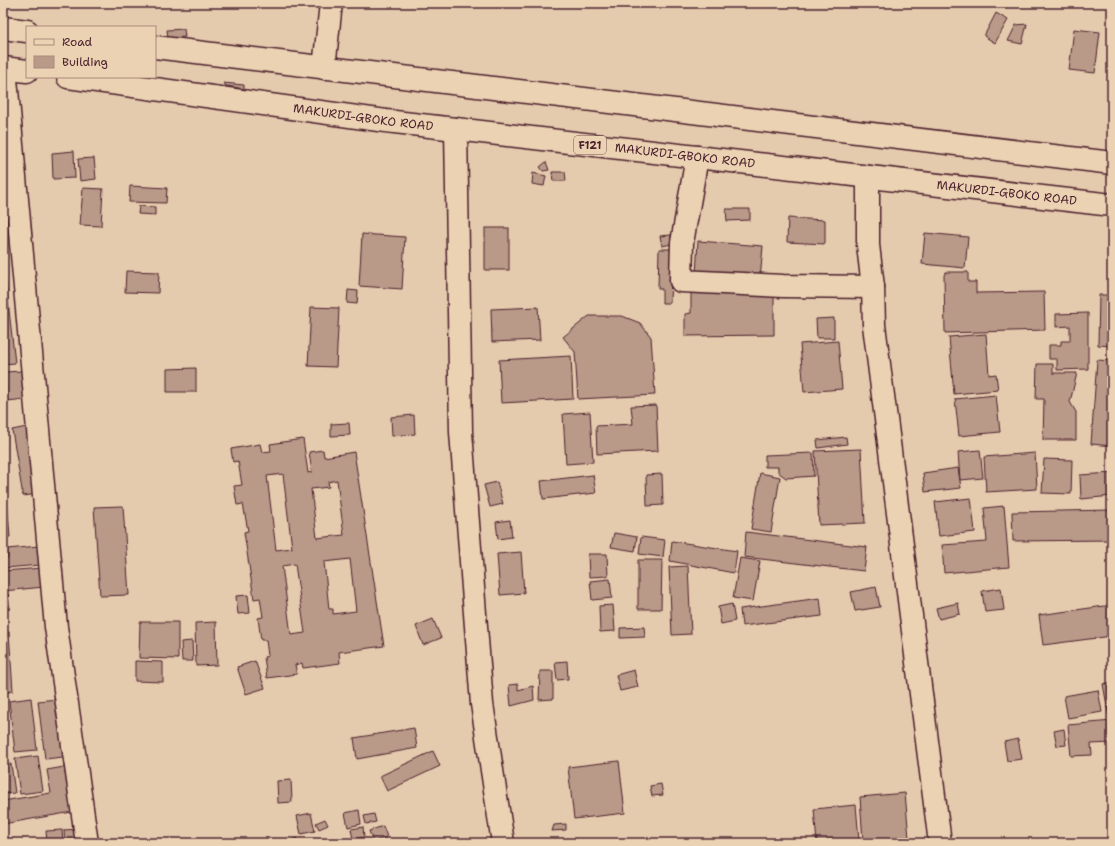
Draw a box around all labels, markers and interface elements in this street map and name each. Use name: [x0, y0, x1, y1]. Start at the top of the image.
legend: [26, 26, 156, 78]
text: Road: [62, 34, 93, 50]
text: Building: [62, 54, 108, 70]
street label: MAKURDI-GBOKO ROAD: [292, 100, 434, 134]
road number: F121: [574, 136, 606, 154]
street label: MAKURDI-GBOKO ROAD: [614, 140, 756, 172]
street label: MAKURDI-GBOKO ROAD: [936, 177, 1078, 209]

